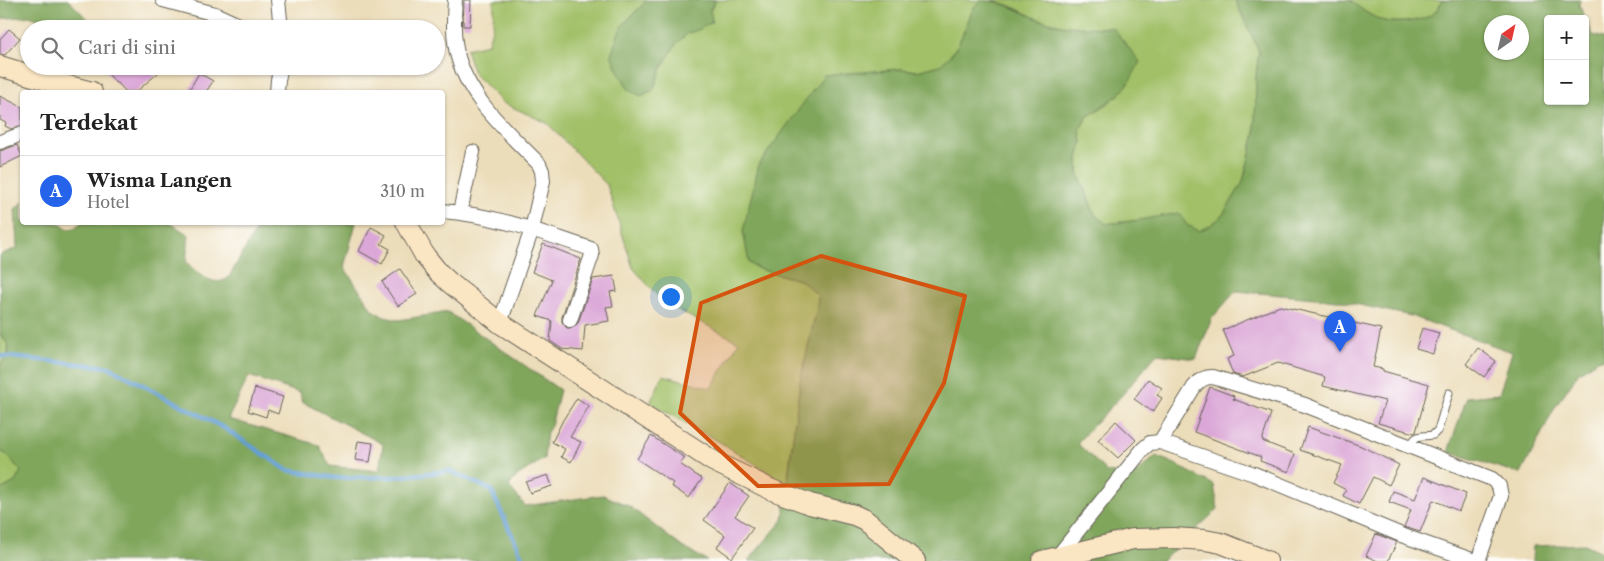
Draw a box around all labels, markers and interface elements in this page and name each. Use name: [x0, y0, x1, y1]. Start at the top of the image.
north arrow: [1484, 15, 1529, 60]
map controls: [1544, 15, 1589, 105]
button: +: [1544, 15, 1589, 60]
search box: [20, 20, 445, 75]
icon: search: [38, 34, 66, 62]
text: Cari di sini: [78, 36, 176, 59]
button: −: [1544, 60, 1589, 105]
text: Terdekat: [40, 110, 138, 135]
text: Wisma Langen: [87, 169, 232, 192]
text: A: [50, 181, 62, 201]
text: 310 m: [380, 181, 425, 201]
text: Hotel: [87, 192, 130, 212]
your location: [658, 284, 684, 310]
pin: A: [1324, 311, 1356, 352]

